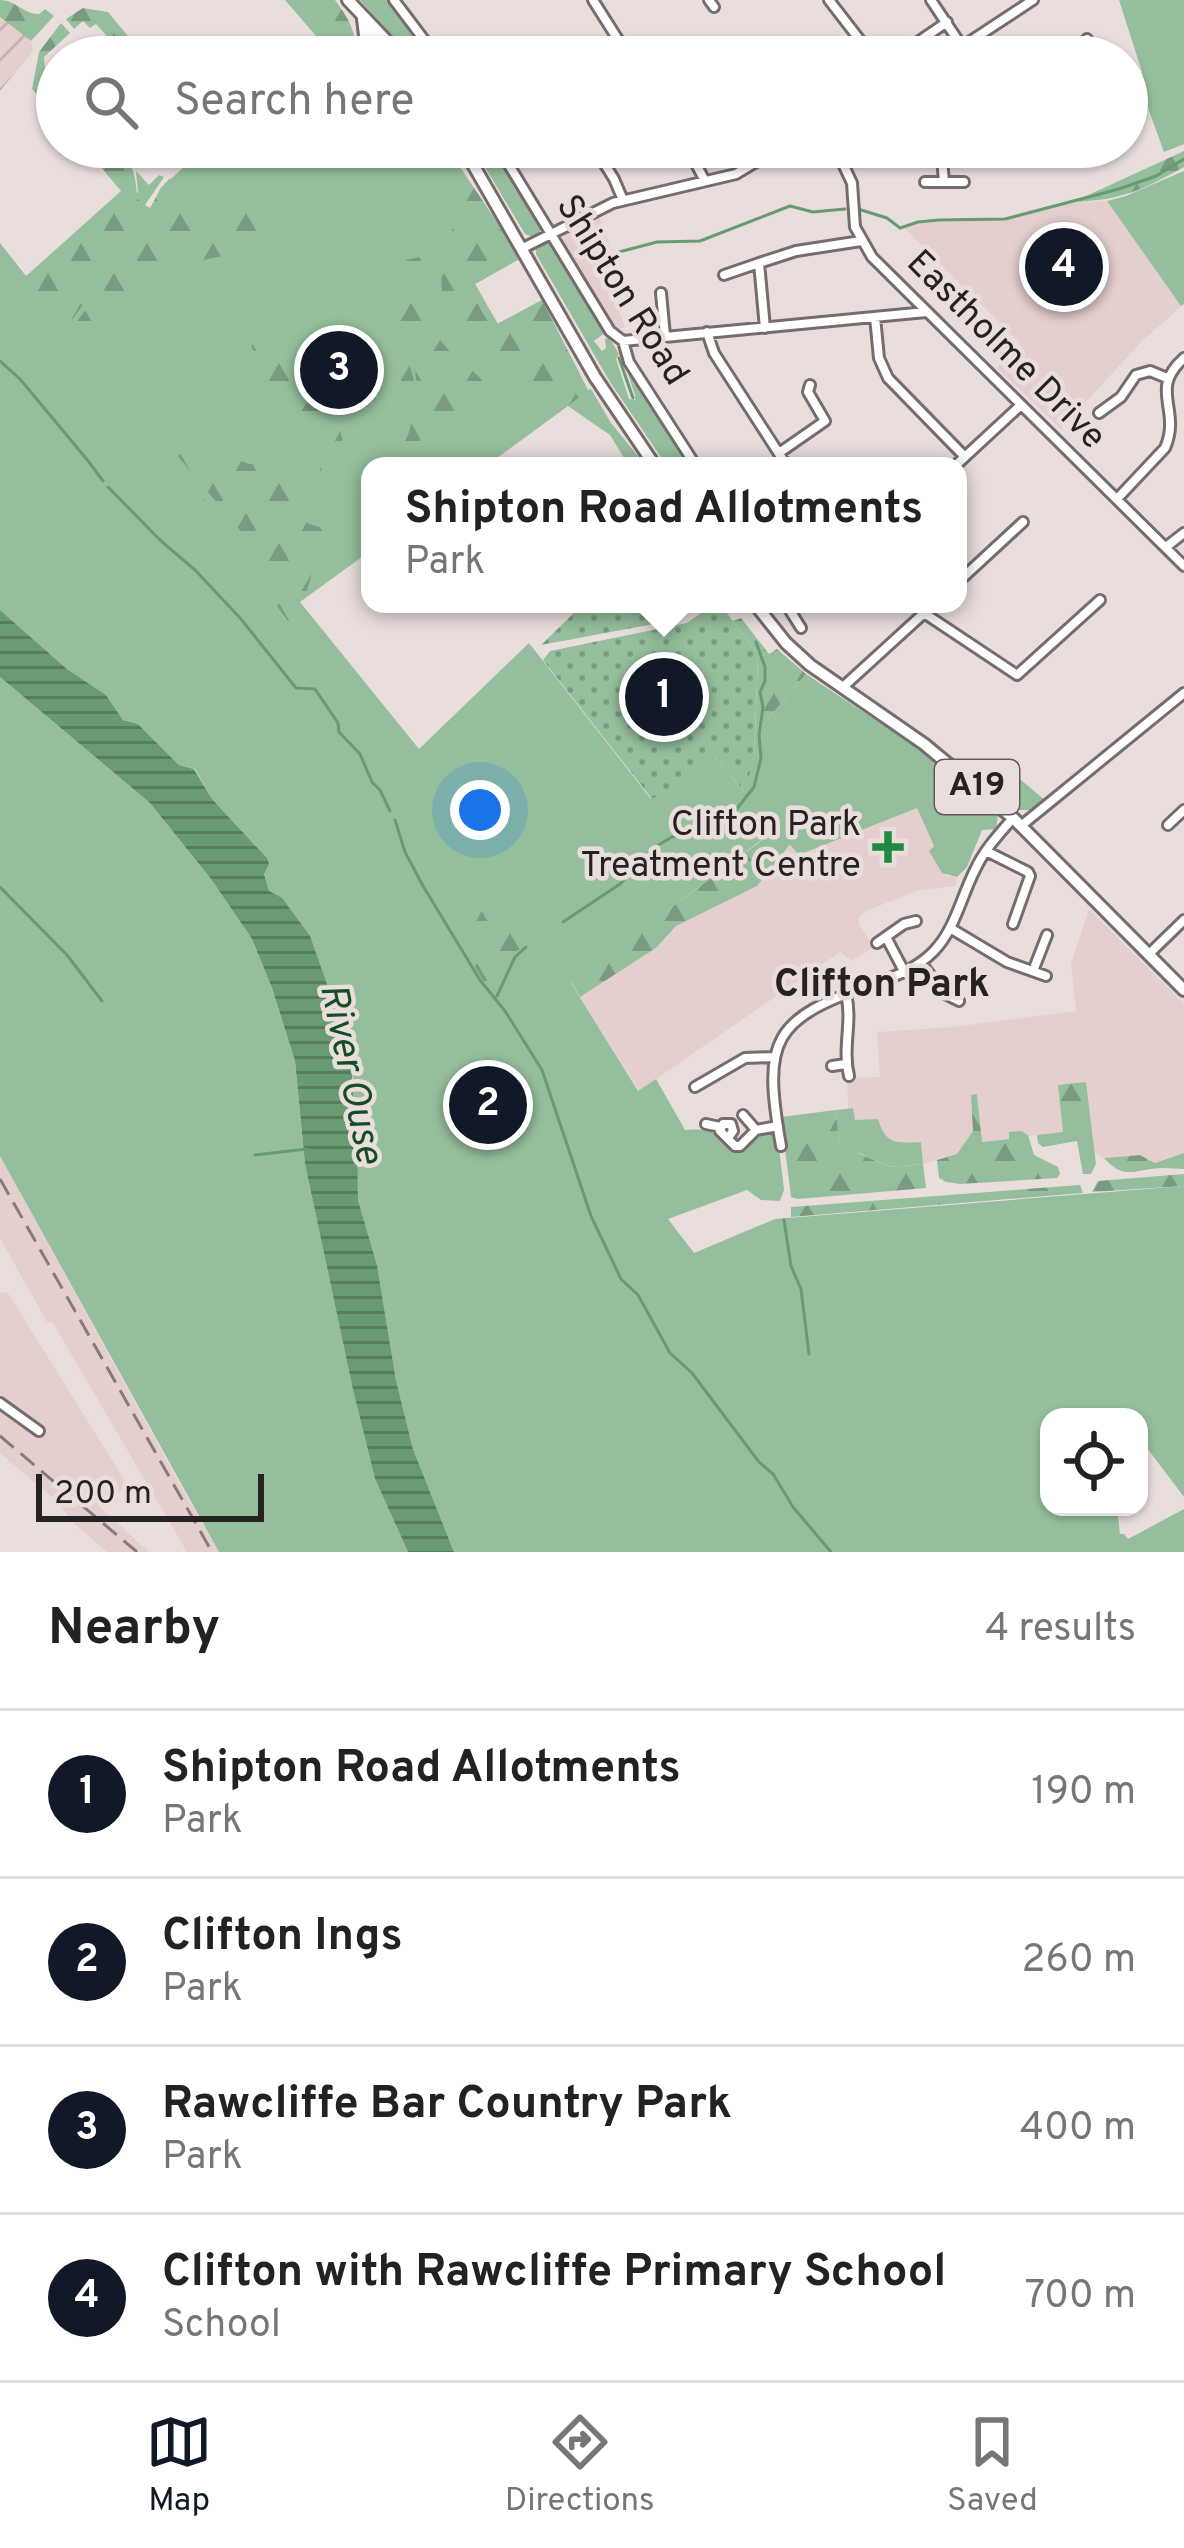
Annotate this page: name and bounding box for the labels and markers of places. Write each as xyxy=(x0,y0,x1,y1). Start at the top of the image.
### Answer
pin: 4 xyxy=(1025,222,1103,312)
pin: 3 xyxy=(300,325,378,415)
pin: 1 xyxy=(625,652,703,742)
place label: Clifton Park Treatment Centre xyxy=(580,803,861,890)
marker: Clifton Park Treatment Centre xyxy=(872,831,904,863)
pin: 2 xyxy=(449,1060,527,1150)

